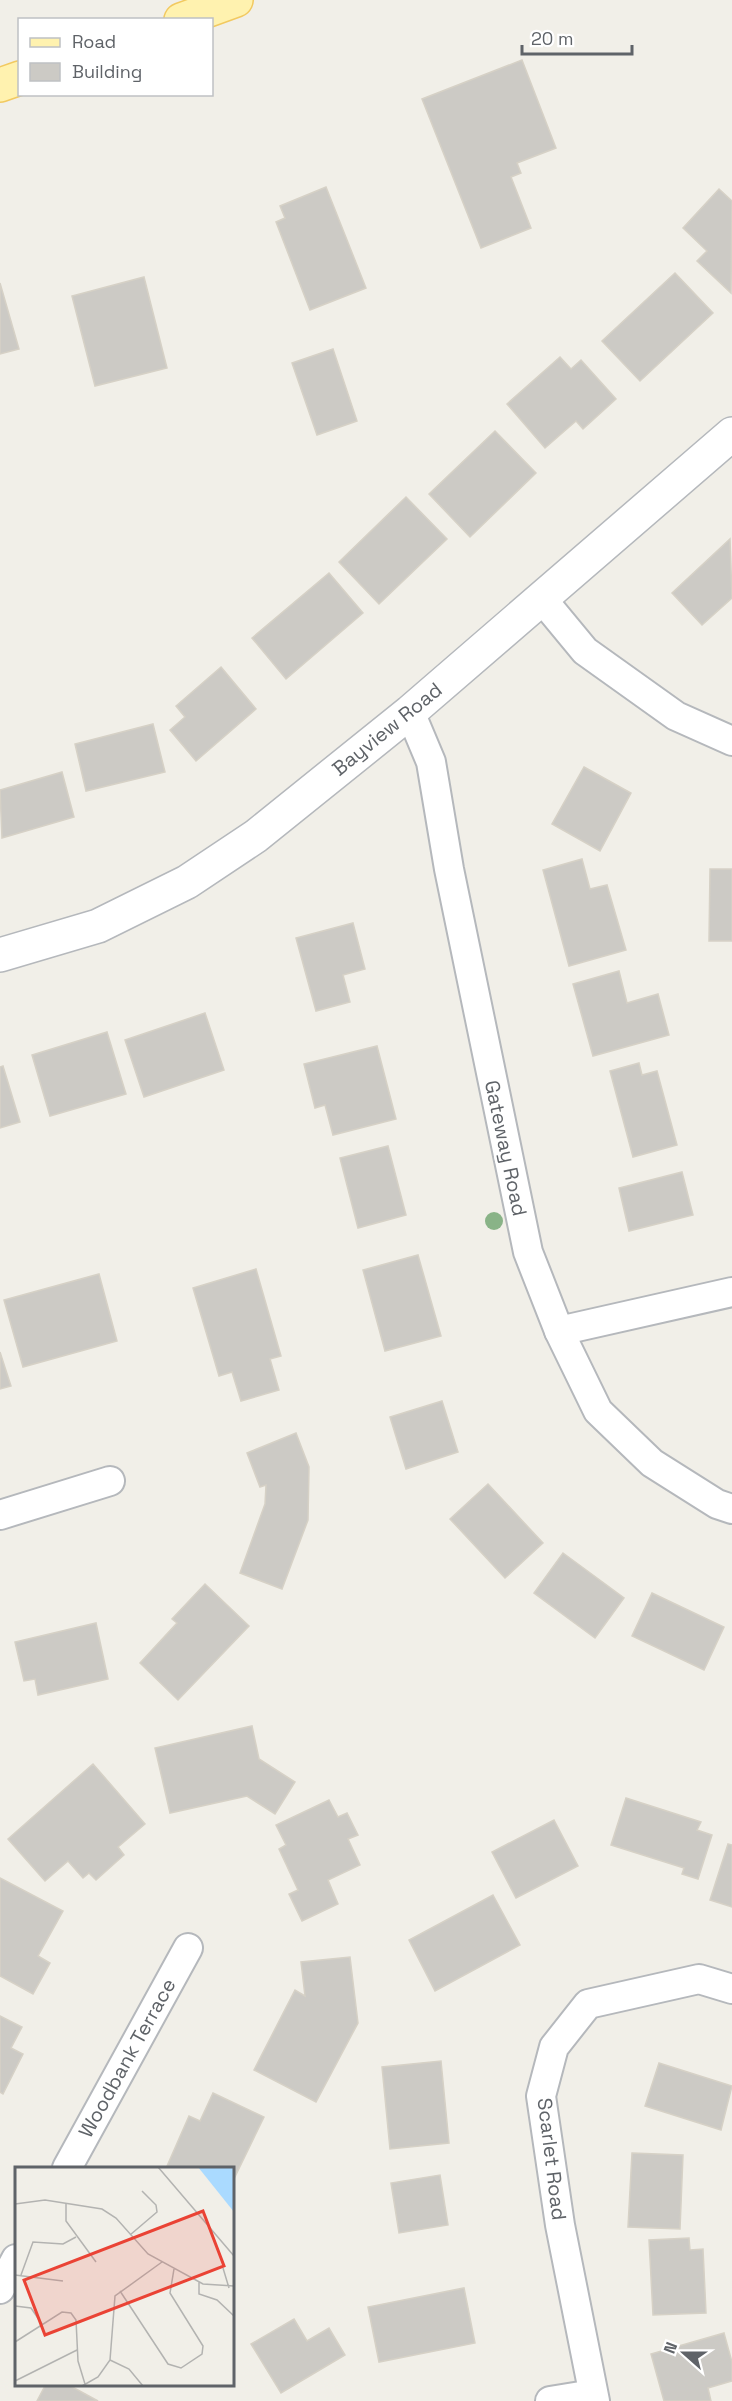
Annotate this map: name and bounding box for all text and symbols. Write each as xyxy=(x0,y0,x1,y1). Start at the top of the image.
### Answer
legend xyxy=(18,18,213,96)
scale bar xyxy=(522,18,632,56)
text: 20 m xyxy=(531,27,574,50)
text: Road xyxy=(72,30,116,53)
text: Building xyxy=(72,60,142,83)
street label: Bayview Road xyxy=(327,677,447,781)
street label: Gateway Road xyxy=(479,1078,533,1218)
street label: Woodbank Terrace xyxy=(72,1974,182,2142)
street label: Scarlet Road xyxy=(532,2096,572,2222)
inset map xyxy=(15,2167,234,2386)
north arrow xyxy=(654,2323,714,2383)
text: N xyxy=(659,2339,682,2357)

